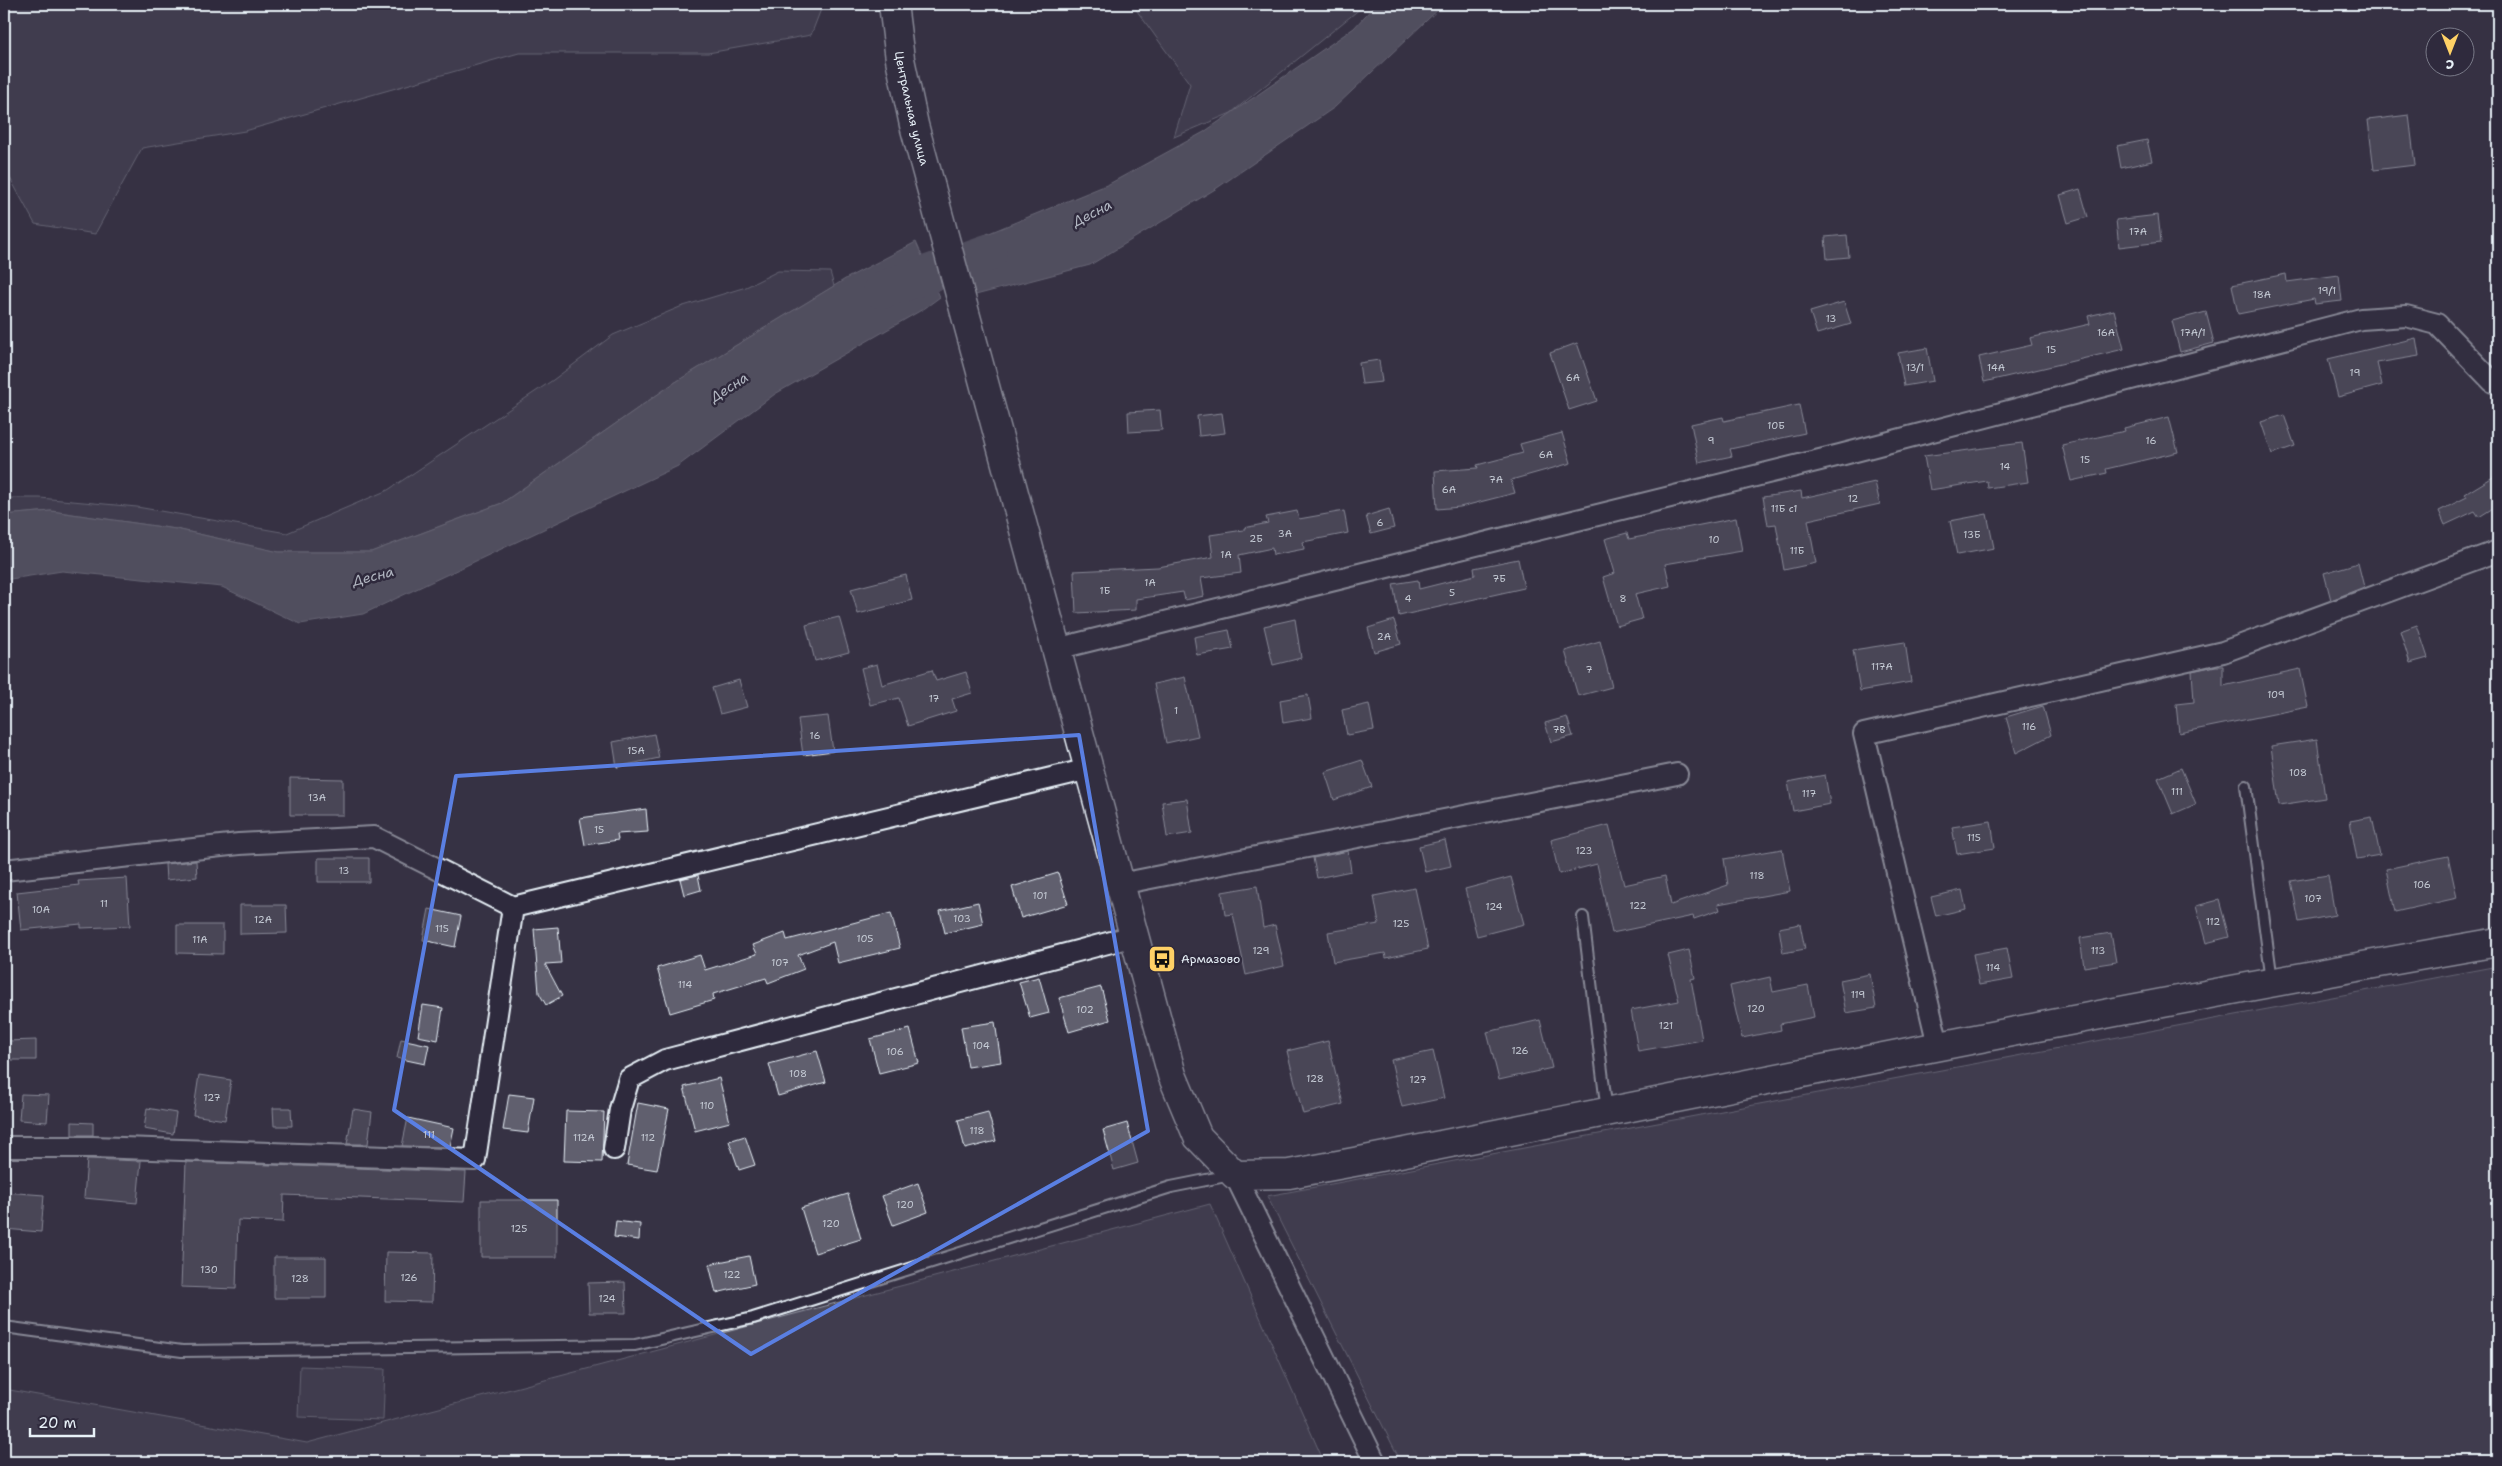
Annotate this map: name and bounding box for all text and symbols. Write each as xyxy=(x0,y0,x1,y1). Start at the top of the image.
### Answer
north arrow xyxy=(2424,28,2474,78)
street label: Центральная улица xyxy=(891,50,933,168)
text: С xyxy=(2446,56,2454,74)
water label: Десна xyxy=(1068,195,1115,231)
house number: 17А xyxy=(2129,225,2147,238)
house number: 19/1 xyxy=(2318,284,2336,297)
house number: 18А xyxy=(2253,288,2271,301)
house number: 13 xyxy=(1826,312,1836,325)
house number: 16А xyxy=(2097,326,2115,339)
house number: 17А/1 xyxy=(2180,326,2206,339)
house number: 15 xyxy=(2046,343,2056,356)
house number: 13/1 xyxy=(1906,361,1924,374)
house number: 14А xyxy=(1987,361,2005,374)
house number: 19 xyxy=(2350,366,2360,379)
water label: Десна xyxy=(706,368,752,407)
house number: 6А xyxy=(1566,371,1580,384)
house number: 10Б xyxy=(1767,419,1785,432)
house number: 9 xyxy=(1708,434,1715,447)
house number: 16 xyxy=(2146,434,2156,447)
house number: 6А xyxy=(1539,448,1553,461)
house number: 15 xyxy=(2080,453,2090,466)
house number: 14 xyxy=(2000,460,2010,473)
house number: 7А xyxy=(1489,473,1503,486)
house number: 6А xyxy=(1442,483,1456,496)
house number: 12 xyxy=(1848,492,1858,505)
house number: 11Б с1 xyxy=(1771,502,1797,515)
house number: 6 xyxy=(1377,516,1384,529)
house number: 3А xyxy=(1278,527,1292,540)
house number: 13Б xyxy=(1963,528,1981,541)
house number: 2Б xyxy=(1249,532,1263,545)
house number: 10 xyxy=(1709,533,1719,546)
house number: 11Б xyxy=(1790,544,1804,557)
house number: 1А xyxy=(1220,548,1232,561)
water label: Десна xyxy=(349,562,396,590)
house number: 7Б xyxy=(1492,572,1506,585)
house number: 1А xyxy=(1144,576,1156,589)
house number: 1Б xyxy=(1100,584,1110,597)
house number: 5 xyxy=(1449,586,1455,599)
house number: 4 xyxy=(1405,592,1412,605)
house number: 8 xyxy=(1620,592,1627,605)
house number: 2А xyxy=(1377,630,1391,643)
house number: 117А xyxy=(1871,660,1893,673)
house number: 7 xyxy=(1586,663,1593,676)
house number: 109 xyxy=(2267,688,2285,701)
house number: 17 xyxy=(929,692,939,705)
house number: 1 xyxy=(1174,704,1178,717)
house number: 116 xyxy=(2022,720,2036,733)
house number: 7В xyxy=(1553,723,1566,736)
house number: 16 xyxy=(810,729,820,742)
house number: 15А xyxy=(627,744,645,757)
house number: 108 xyxy=(2289,766,2307,779)
house number: 111 xyxy=(2171,785,2183,798)
house number: 117 xyxy=(1802,787,1816,800)
house number: 13А xyxy=(308,791,326,804)
house number: 15 xyxy=(594,823,604,836)
house number: 115 xyxy=(1967,831,1981,844)
house number: 123 xyxy=(1575,844,1593,857)
house number: 13 xyxy=(339,864,349,877)
house number: 118 xyxy=(1750,869,1764,882)
house number: 106 xyxy=(2413,878,2431,891)
house number: 101 xyxy=(1033,889,1047,902)
house number: 107 xyxy=(2304,892,2322,905)
house number: 11 xyxy=(100,897,108,910)
house number: 122 xyxy=(1629,899,1647,912)
house number: 124 xyxy=(1485,900,1503,913)
house number: 10А xyxy=(32,903,50,916)
house number: 103 xyxy=(953,912,971,925)
house number: 12А xyxy=(254,913,272,926)
house number: 112 xyxy=(2206,915,2220,928)
house number: 125 xyxy=(1393,917,1409,930)
house number: 115 xyxy=(435,922,449,935)
house number: 105 xyxy=(857,932,873,945)
house number: 11А xyxy=(192,933,208,946)
bus stop icon: Армазово xyxy=(1147,944,1177,974)
house number: 129 xyxy=(1252,944,1270,957)
house number: 113 xyxy=(2091,944,2105,957)
place label: Армазово xyxy=(1181,951,1240,967)
house number: 107 xyxy=(771,956,789,969)
house number: 114 xyxy=(1986,961,2000,974)
house number: 114 xyxy=(678,978,692,991)
house number: 119 xyxy=(1851,988,1865,1001)
house number: 120 xyxy=(1747,1002,1765,1015)
house number: 102 xyxy=(1076,1003,1094,1016)
house number: 121 xyxy=(1659,1019,1673,1032)
house number: 104 xyxy=(972,1039,990,1052)
house number: 126 xyxy=(1511,1044,1529,1057)
house number: 106 xyxy=(886,1045,904,1058)
house number: 108 xyxy=(789,1067,807,1080)
house number: 128 xyxy=(1306,1072,1324,1085)
house number: 127 xyxy=(1410,1073,1426,1086)
house number: 127 xyxy=(204,1091,220,1104)
house number: 110 xyxy=(700,1099,714,1112)
house number: 118 xyxy=(970,1124,984,1137)
house number: 111 xyxy=(423,1128,435,1141)
house number: 112А xyxy=(573,1131,595,1144)
house number: 112 xyxy=(641,1131,655,1144)
house number: 120 xyxy=(896,1198,914,1211)
house number: 120 xyxy=(822,1217,840,1230)
house number: 125 xyxy=(511,1222,527,1235)
house number: 130 xyxy=(200,1263,218,1276)
house number: 122 xyxy=(723,1268,741,1281)
house number: 126 xyxy=(400,1271,418,1284)
house number: 128 xyxy=(291,1272,309,1285)
house number: 124 xyxy=(598,1292,616,1305)
scale bar xyxy=(30,1406,94,1438)
text: 20 m xyxy=(38,1413,77,1433)

